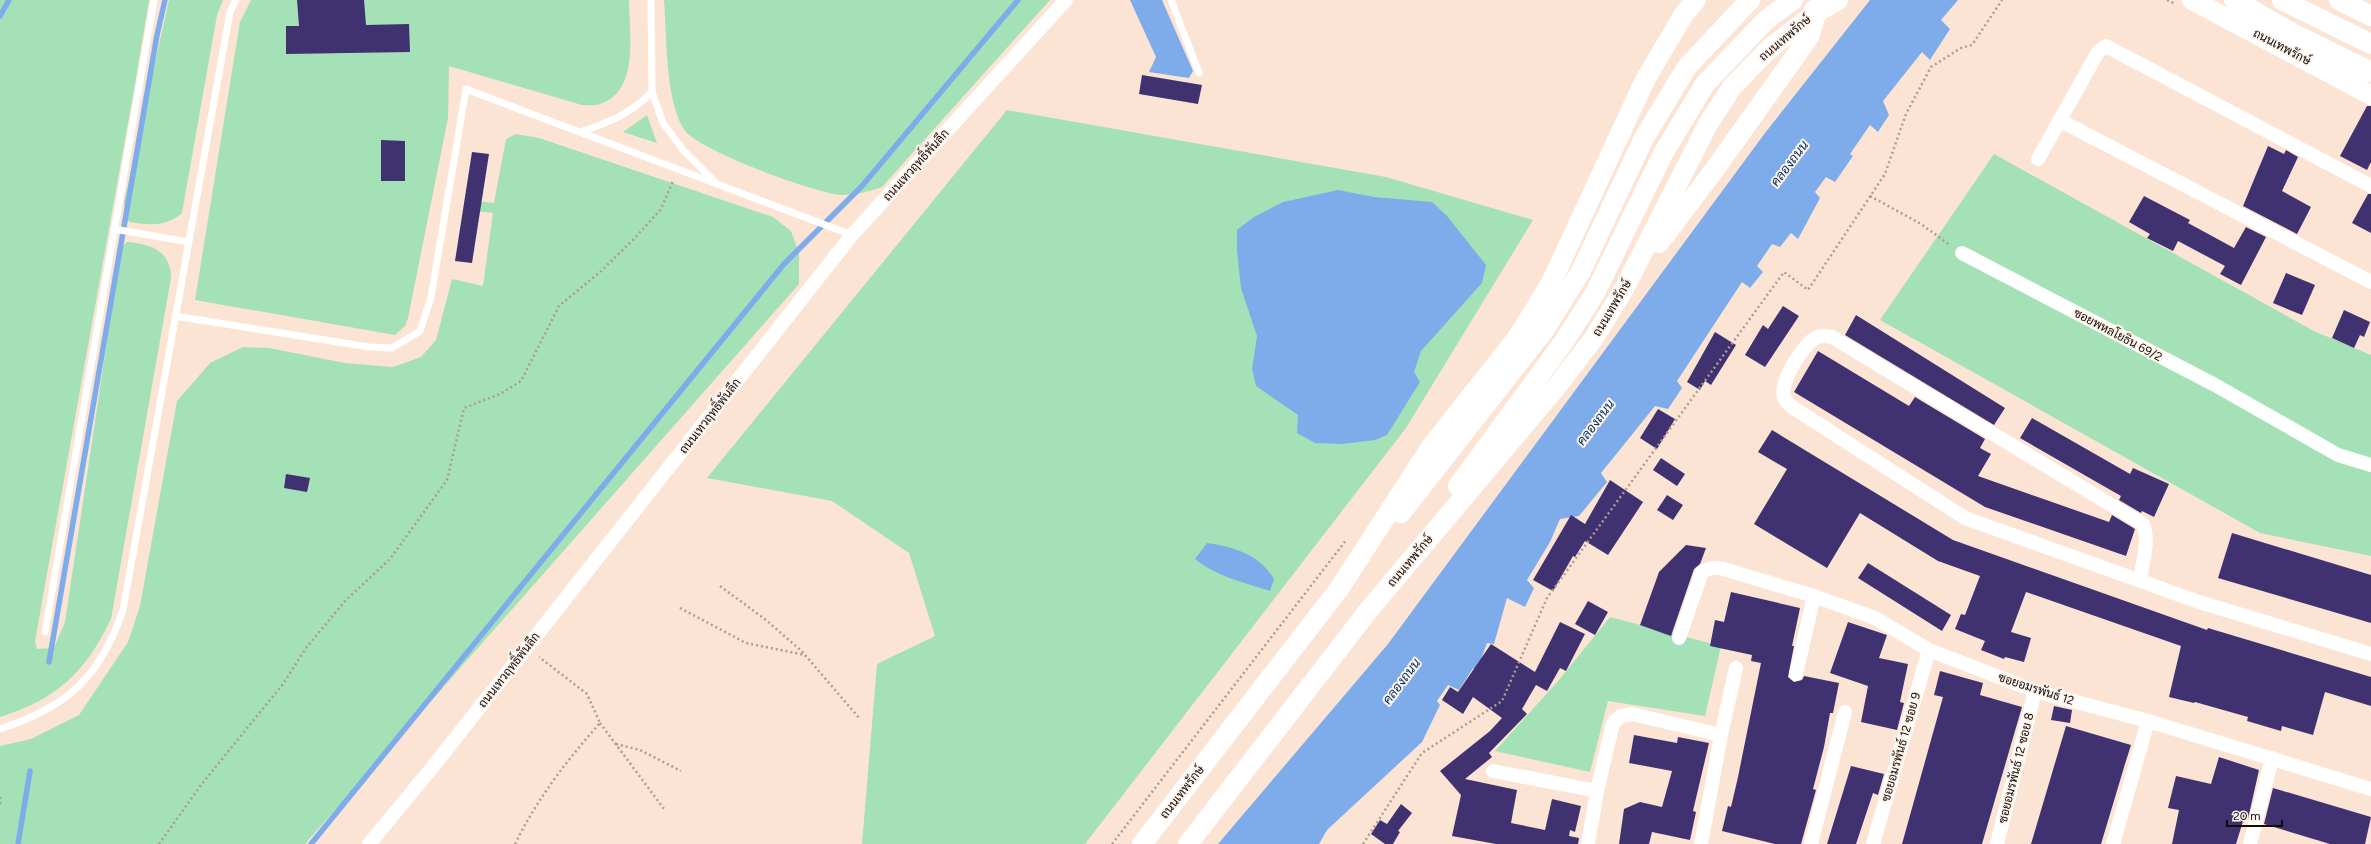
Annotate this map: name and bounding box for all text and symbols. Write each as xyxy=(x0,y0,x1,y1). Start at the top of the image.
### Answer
street label: ถนนเทพรักษ์ xyxy=(1756,11,1814,64)
street label: ถนนเทพรักษ์ xyxy=(2251,25,2314,68)
street label: ถนนเทวฤทธิ์พันลึก xyxy=(877,123,952,204)
water label: คลองถนน xyxy=(1767,137,1812,189)
street label: ถนนเทพรักษ์ xyxy=(1589,276,1635,339)
street label: ซอยพหลโยธิน 69/2 xyxy=(2071,305,2165,364)
street label: ถนนเทวฤทธิ์พันลึก xyxy=(673,373,744,456)
water label: คลองถนน xyxy=(1573,396,1618,448)
street label: ถนนเทพรักษ์ xyxy=(1384,531,1436,590)
street label: ถนนเทวฤทธิ์พันลึก xyxy=(472,627,543,710)
water label: คลองถนน xyxy=(1379,655,1424,707)
street label: ซอยอมรพันธ์ 12 xyxy=(1996,669,2076,708)
street label: ซอยอมรพันธ์ 12 ซอย 9 xyxy=(1878,690,1923,803)
street label: ซอยอมรพันธ์ 12 ซอย 8 xyxy=(1995,711,2037,825)
street label: ถนนเทพรักษ์ xyxy=(1156,761,1208,821)
scale bar xyxy=(2227,802,2282,828)
text: 20 m xyxy=(2233,809,2261,823)

